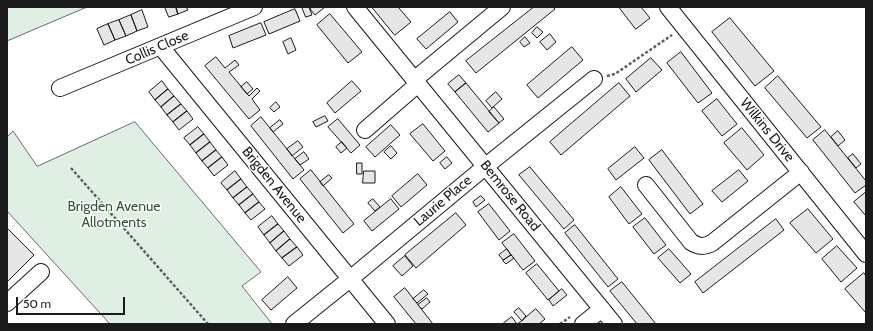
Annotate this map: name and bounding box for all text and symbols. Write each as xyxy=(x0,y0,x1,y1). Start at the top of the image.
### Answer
street label: Collis Close xyxy=(123,27,191,69)
street label: Wilkins Drive xyxy=(736,95,798,165)
street label: Brigden Avenue xyxy=(238,144,310,226)
street label: Bemrose Road xyxy=(476,157,544,235)
street label: Laurie Place xyxy=(411,172,475,230)
park label: Brigden Avenue Allotments xyxy=(68,199,160,232)
scale bar xyxy=(18,289,127,315)
text: 50 m xyxy=(23,296,51,311)

